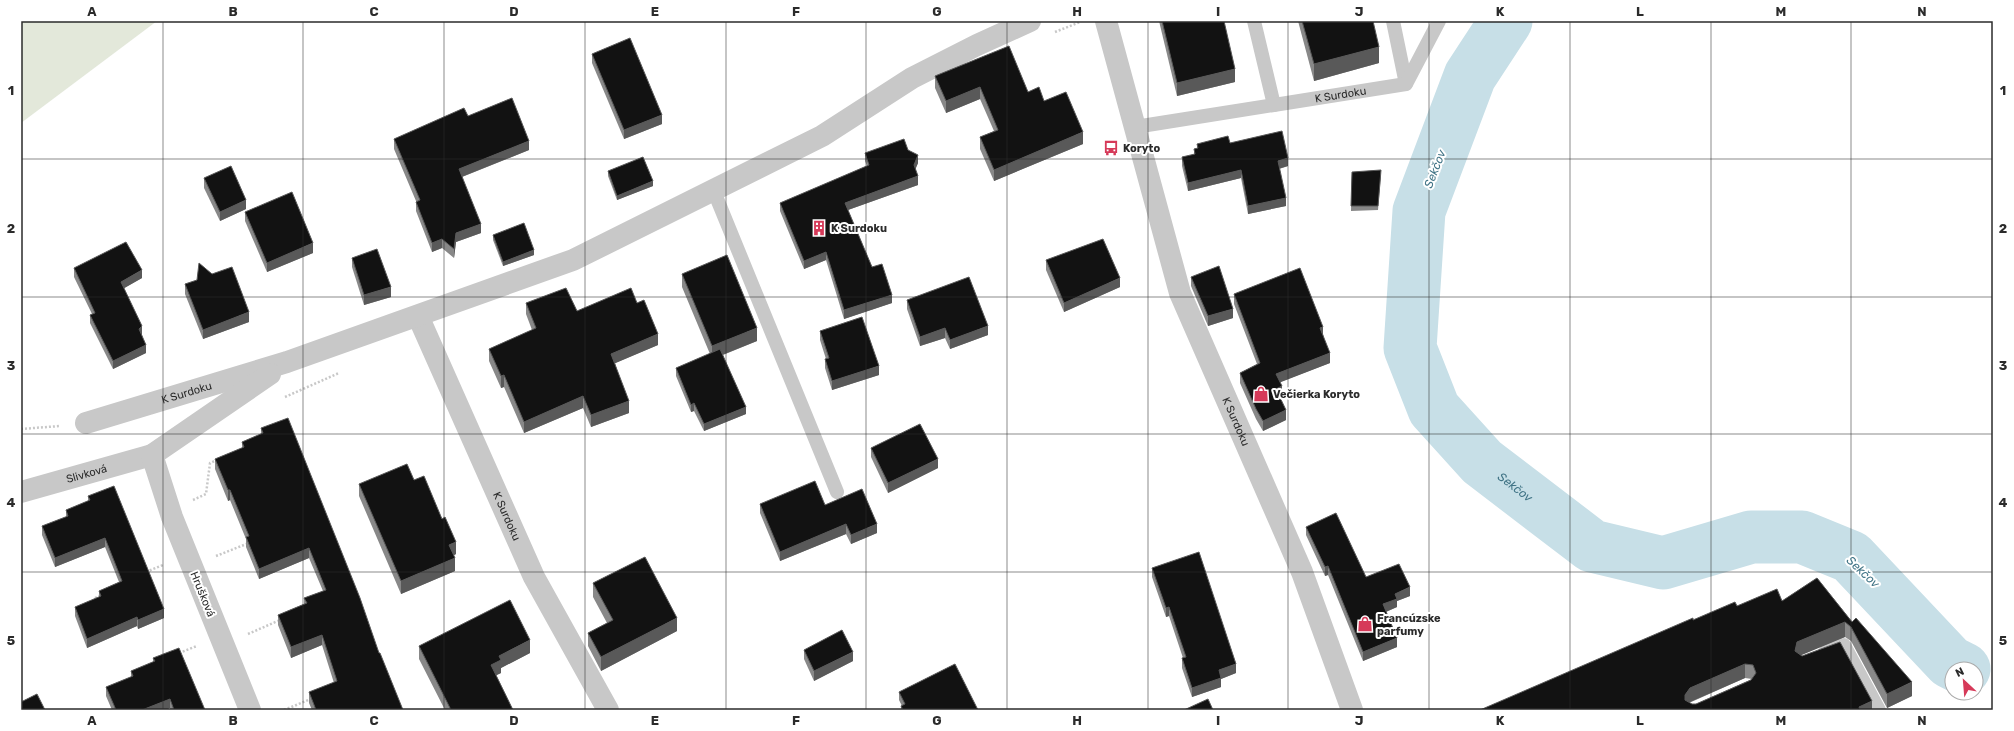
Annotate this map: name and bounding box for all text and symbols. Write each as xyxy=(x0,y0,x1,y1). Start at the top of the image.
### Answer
text: A xyxy=(87,4,97,19)
text: B xyxy=(228,4,238,19)
text: C xyxy=(369,4,379,19)
text: D xyxy=(509,4,519,19)
text: E xyxy=(651,4,659,19)
text: F xyxy=(792,4,800,19)
text: G xyxy=(932,4,942,19)
text: H xyxy=(1072,4,1082,19)
text: I xyxy=(1216,4,1220,19)
text: J xyxy=(1355,4,1363,19)
text: K xyxy=(1496,4,1505,19)
text: L xyxy=(1636,4,1644,19)
text: M xyxy=(1776,4,1786,19)
text: N xyxy=(1917,4,1927,19)
text: 1 xyxy=(8,83,14,98)
text: 1 xyxy=(2000,83,2006,98)
street label: K Surdoku xyxy=(1314,84,1367,105)
bus stop icon: Koryto xyxy=(1102,139,1120,157)
place label: Koryto xyxy=(1123,142,1160,155)
water label: Sekčov xyxy=(1421,148,1449,190)
building icon: K Surdoku xyxy=(810,219,828,237)
text: 2 xyxy=(7,221,15,236)
text: 2 xyxy=(1999,221,2007,236)
place label: K Surdoku xyxy=(831,222,887,235)
text: 3 xyxy=(7,358,16,373)
text: 3 xyxy=(1999,358,2008,373)
street label: K Surdoku xyxy=(160,379,213,407)
shop icon: Večierka Koryto xyxy=(1252,385,1270,403)
place label: Večierka Koryto xyxy=(1273,388,1360,401)
street label: K Surdoku xyxy=(1219,395,1252,448)
street label: Slivková xyxy=(65,462,108,486)
water label: Sekčov xyxy=(1495,470,1535,505)
street label: K Surdoku xyxy=(490,490,523,543)
text: 4 xyxy=(7,495,16,510)
text: 4 xyxy=(1999,495,2008,510)
water label: Sekčov xyxy=(1844,553,1883,591)
street label: Hrušková xyxy=(188,570,218,619)
place label: Francúzske parfumy xyxy=(1377,612,1441,638)
shop icon: Francúzske parfumy xyxy=(1356,615,1374,633)
text: 5 xyxy=(7,633,15,648)
text: 5 xyxy=(1999,633,2007,648)
north arrow xyxy=(1944,661,1984,701)
text: N xyxy=(1953,665,1966,680)
text: A xyxy=(87,713,97,728)
text: B xyxy=(228,713,238,728)
text: C xyxy=(369,713,379,728)
text: D xyxy=(509,713,519,728)
text: E xyxy=(651,713,659,728)
text: F xyxy=(792,713,800,728)
text: G xyxy=(932,713,942,728)
text: H xyxy=(1072,713,1082,728)
text: I xyxy=(1216,713,1220,728)
text: J xyxy=(1355,713,1363,728)
text: K xyxy=(1496,713,1505,728)
text: L xyxy=(1636,713,1644,728)
text: M xyxy=(1776,713,1786,728)
text: N xyxy=(1917,713,1927,728)

